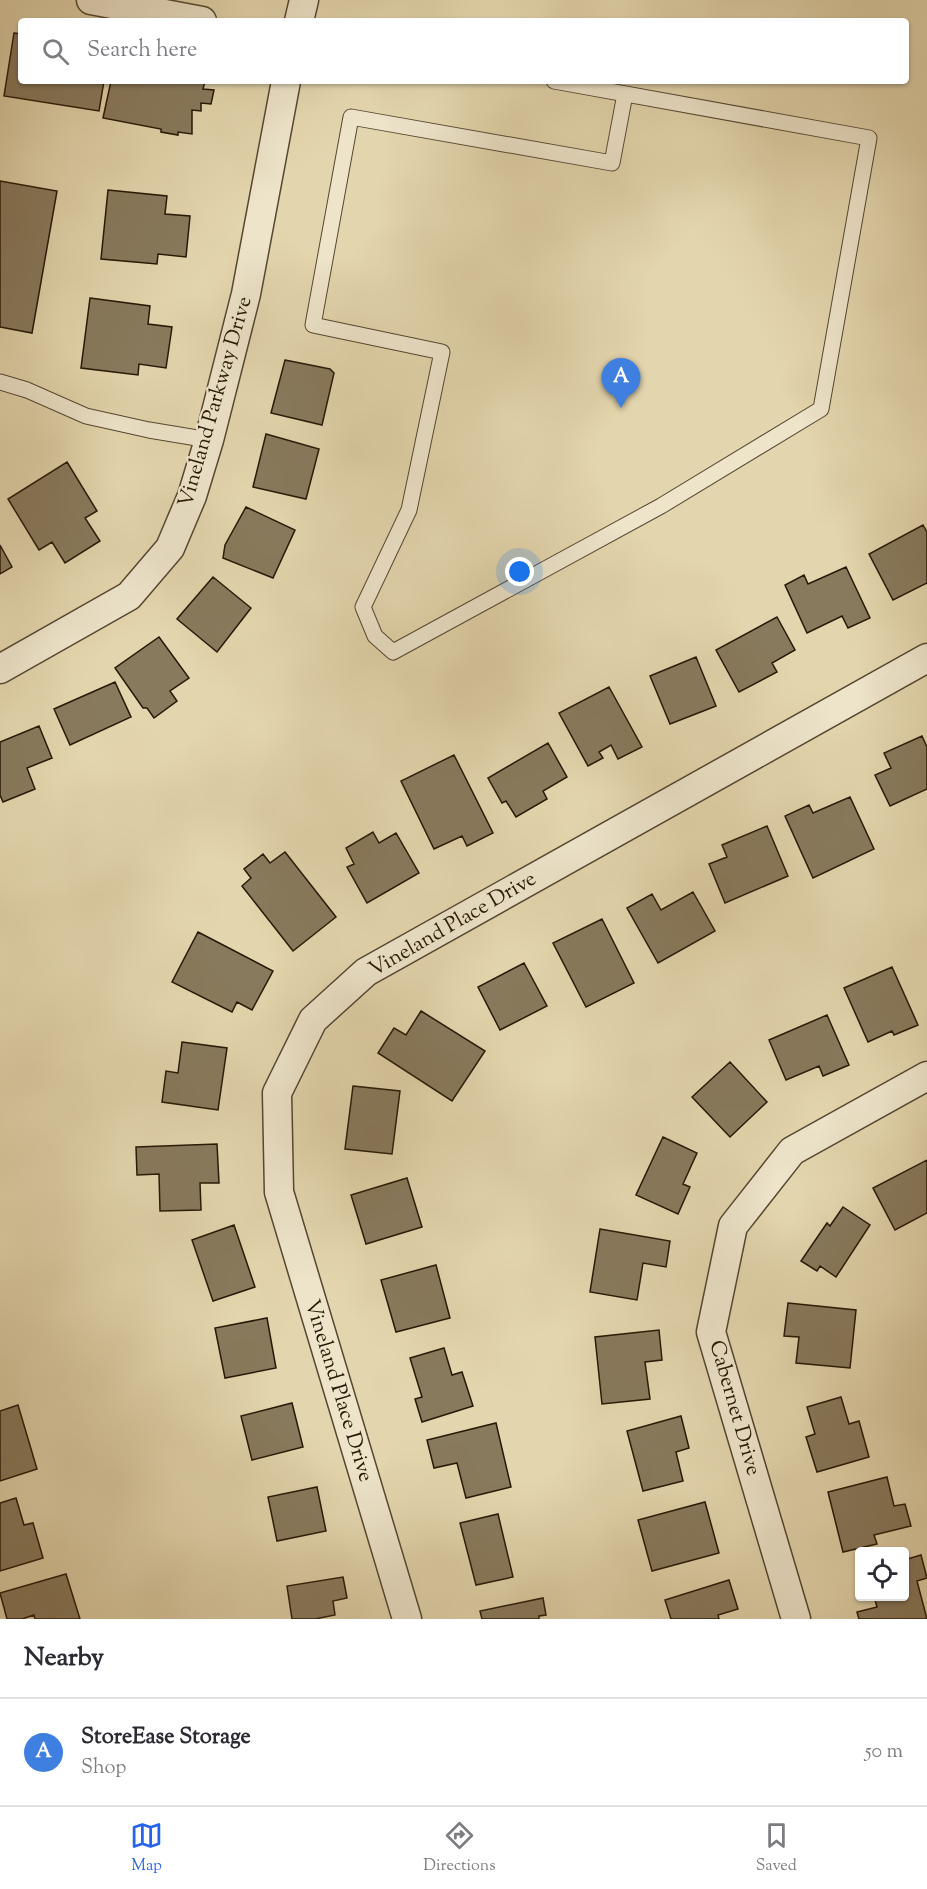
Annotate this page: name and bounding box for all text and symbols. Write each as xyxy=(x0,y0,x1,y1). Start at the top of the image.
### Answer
search box xyxy=(18,18,909,84)
icon: search xyxy=(39,35,72,68)
text: Search here xyxy=(87,35,197,67)
street label: Vineland Parkway Drive xyxy=(172,293,260,511)
pin: A xyxy=(602,358,640,408)
your location xyxy=(505,557,534,586)
street label: Vineland Place Drive xyxy=(364,865,542,985)
street label: Vineland Place Drive xyxy=(296,1296,380,1486)
street label: Cabernet Drive xyxy=(700,1337,768,1479)
map controls xyxy=(855,1547,909,1601)
button: locate xyxy=(855,1547,909,1601)
text: Nearby xyxy=(24,1640,104,1677)
text: StoreEase Storage xyxy=(81,1722,251,1754)
text: A xyxy=(35,1738,52,1767)
text: 50 m xyxy=(865,1738,903,1767)
text: Shop xyxy=(81,1754,126,1783)
tab: Map xyxy=(130,1819,163,1878)
tab: Directions xyxy=(423,1819,496,1878)
tab: Saved xyxy=(756,1819,797,1878)

